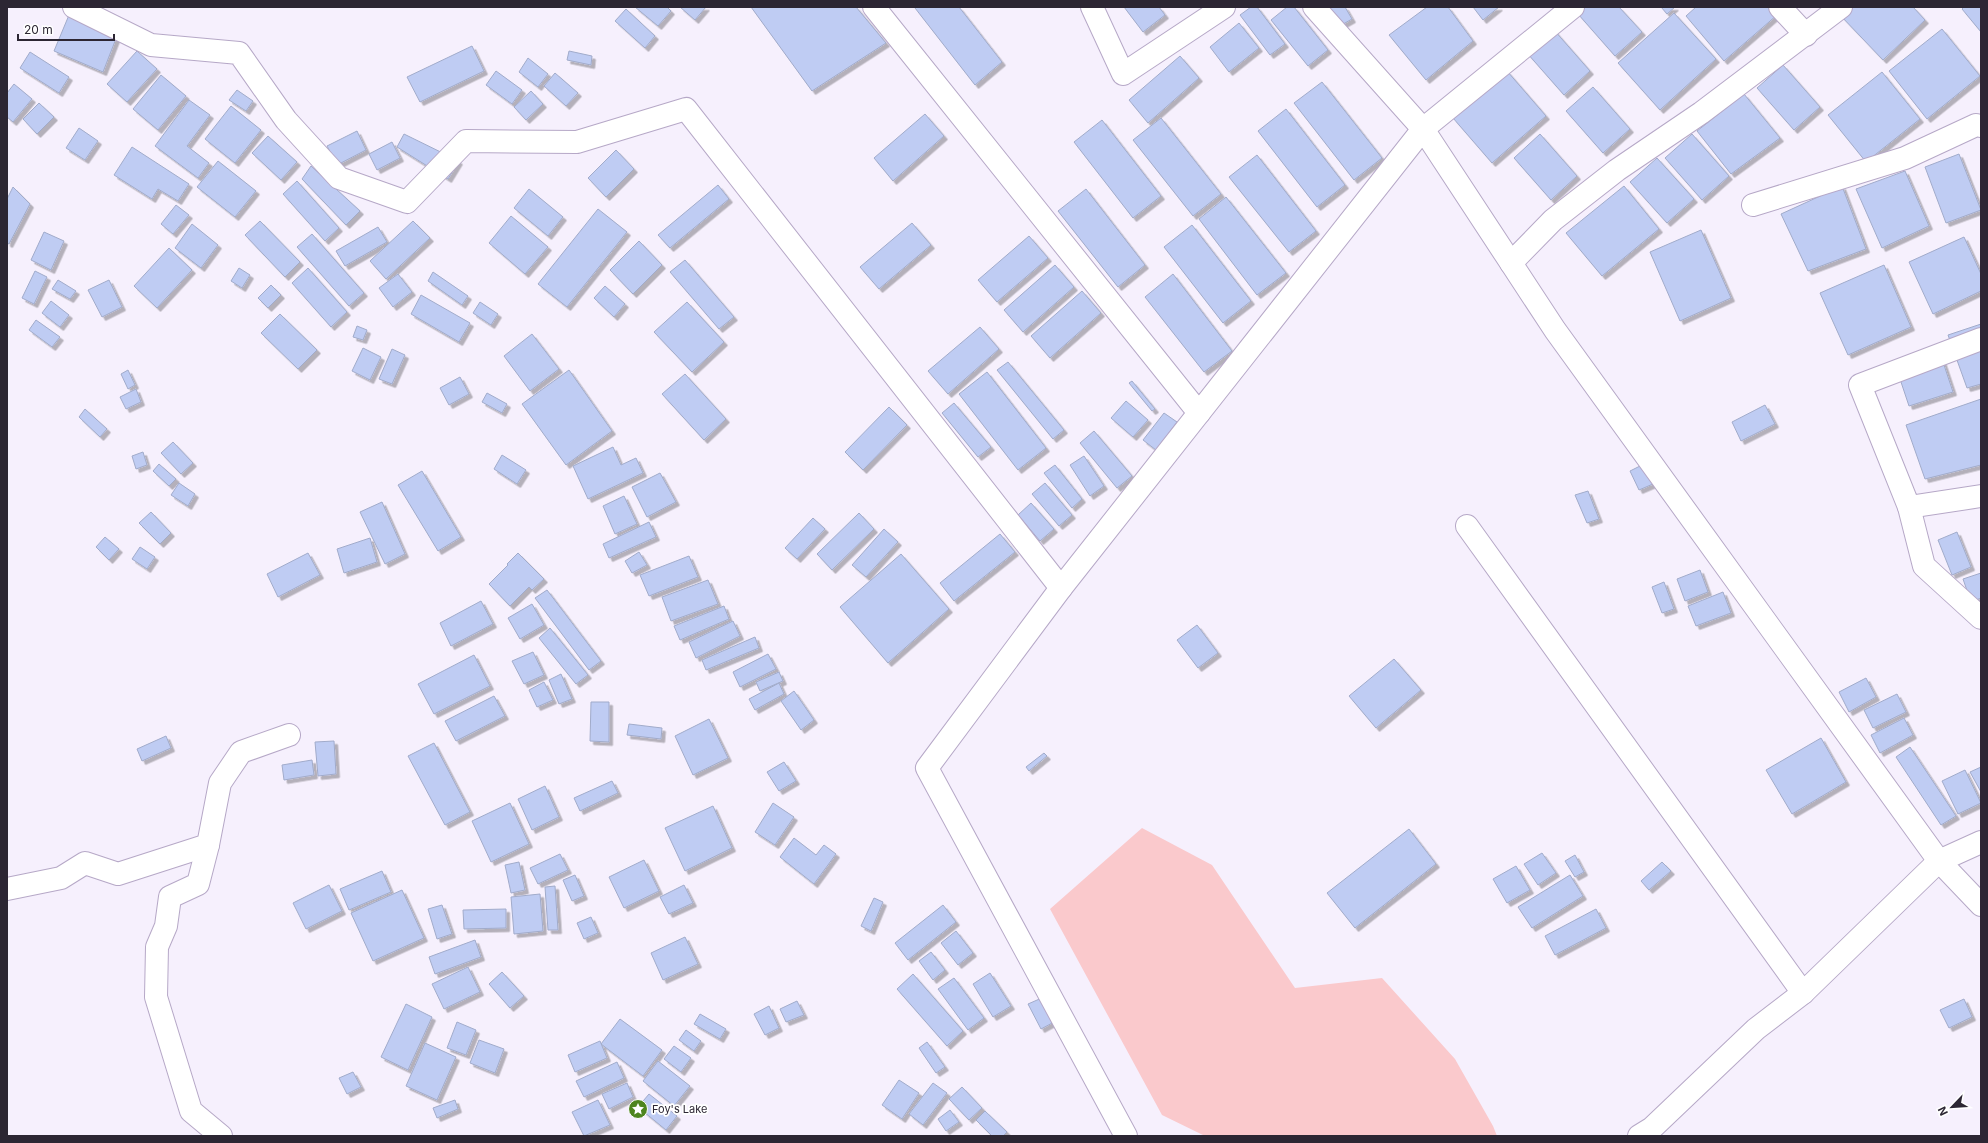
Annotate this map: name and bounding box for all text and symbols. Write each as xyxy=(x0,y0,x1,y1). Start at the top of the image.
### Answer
scale bar xyxy=(18,16,114,42)
text: 20 m xyxy=(24,22,53,37)
north arrow xyxy=(1932,1087,1972,1127)
place icon: Foy's Lake xyxy=(627,1098,649,1120)
place label: Foy's Lake xyxy=(652,1102,707,1116)
text: N xyxy=(1935,1104,1951,1118)

